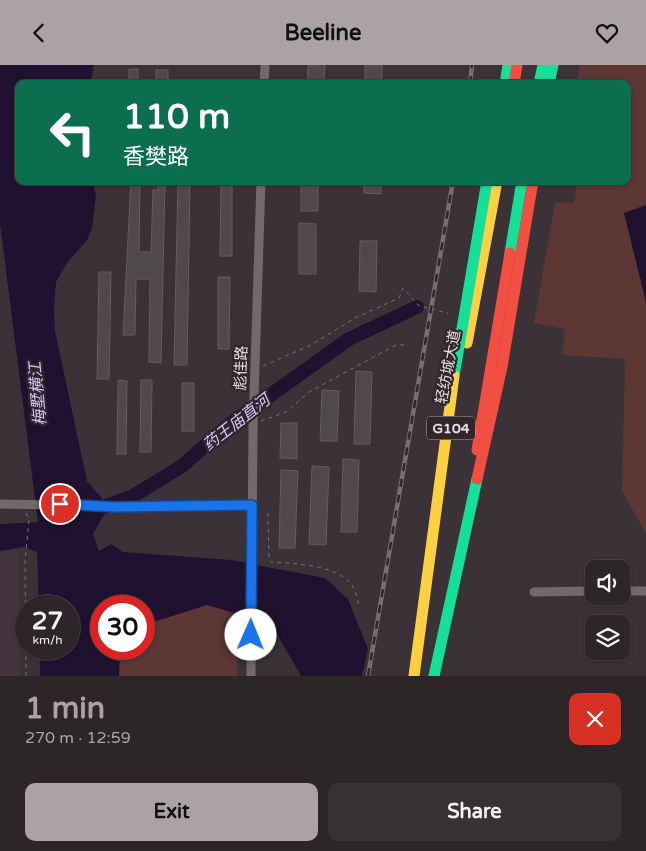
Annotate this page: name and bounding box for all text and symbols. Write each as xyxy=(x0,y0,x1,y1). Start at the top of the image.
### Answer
icon: back xyxy=(25,19,53,47)
icon: heart xyxy=(593,19,621,47)
text: Beeline xyxy=(285,20,361,46)
text: 110 m xyxy=(123,96,230,138)
icon: left xyxy=(40,100,105,165)
text: 香樊路 xyxy=(123,144,189,170)
street label: 轻纺城大道 xyxy=(432,328,464,406)
street label: 彪佳路 xyxy=(231,345,251,391)
water label: 梅墅横江 xyxy=(25,359,51,427)
water label: 药王庙直河 xyxy=(199,388,277,455)
road number: G104 xyxy=(427,417,475,439)
pin xyxy=(39,483,81,525)
icon: arrive xyxy=(46,490,74,518)
map controls xyxy=(585,560,630,660)
button: sound xyxy=(585,560,630,605)
speed limit sign: 30 xyxy=(90,595,155,660)
text: 27 xyxy=(32,606,63,636)
position arrow xyxy=(224,608,276,660)
button: layers xyxy=(585,615,630,660)
text: km/h xyxy=(32,633,63,647)
text: 1 min xyxy=(25,690,105,727)
button: close xyxy=(569,693,621,745)
text: 270 m · 12:59 xyxy=(25,728,131,748)
button: Exit xyxy=(25,783,318,841)
button: Share xyxy=(328,783,621,841)

